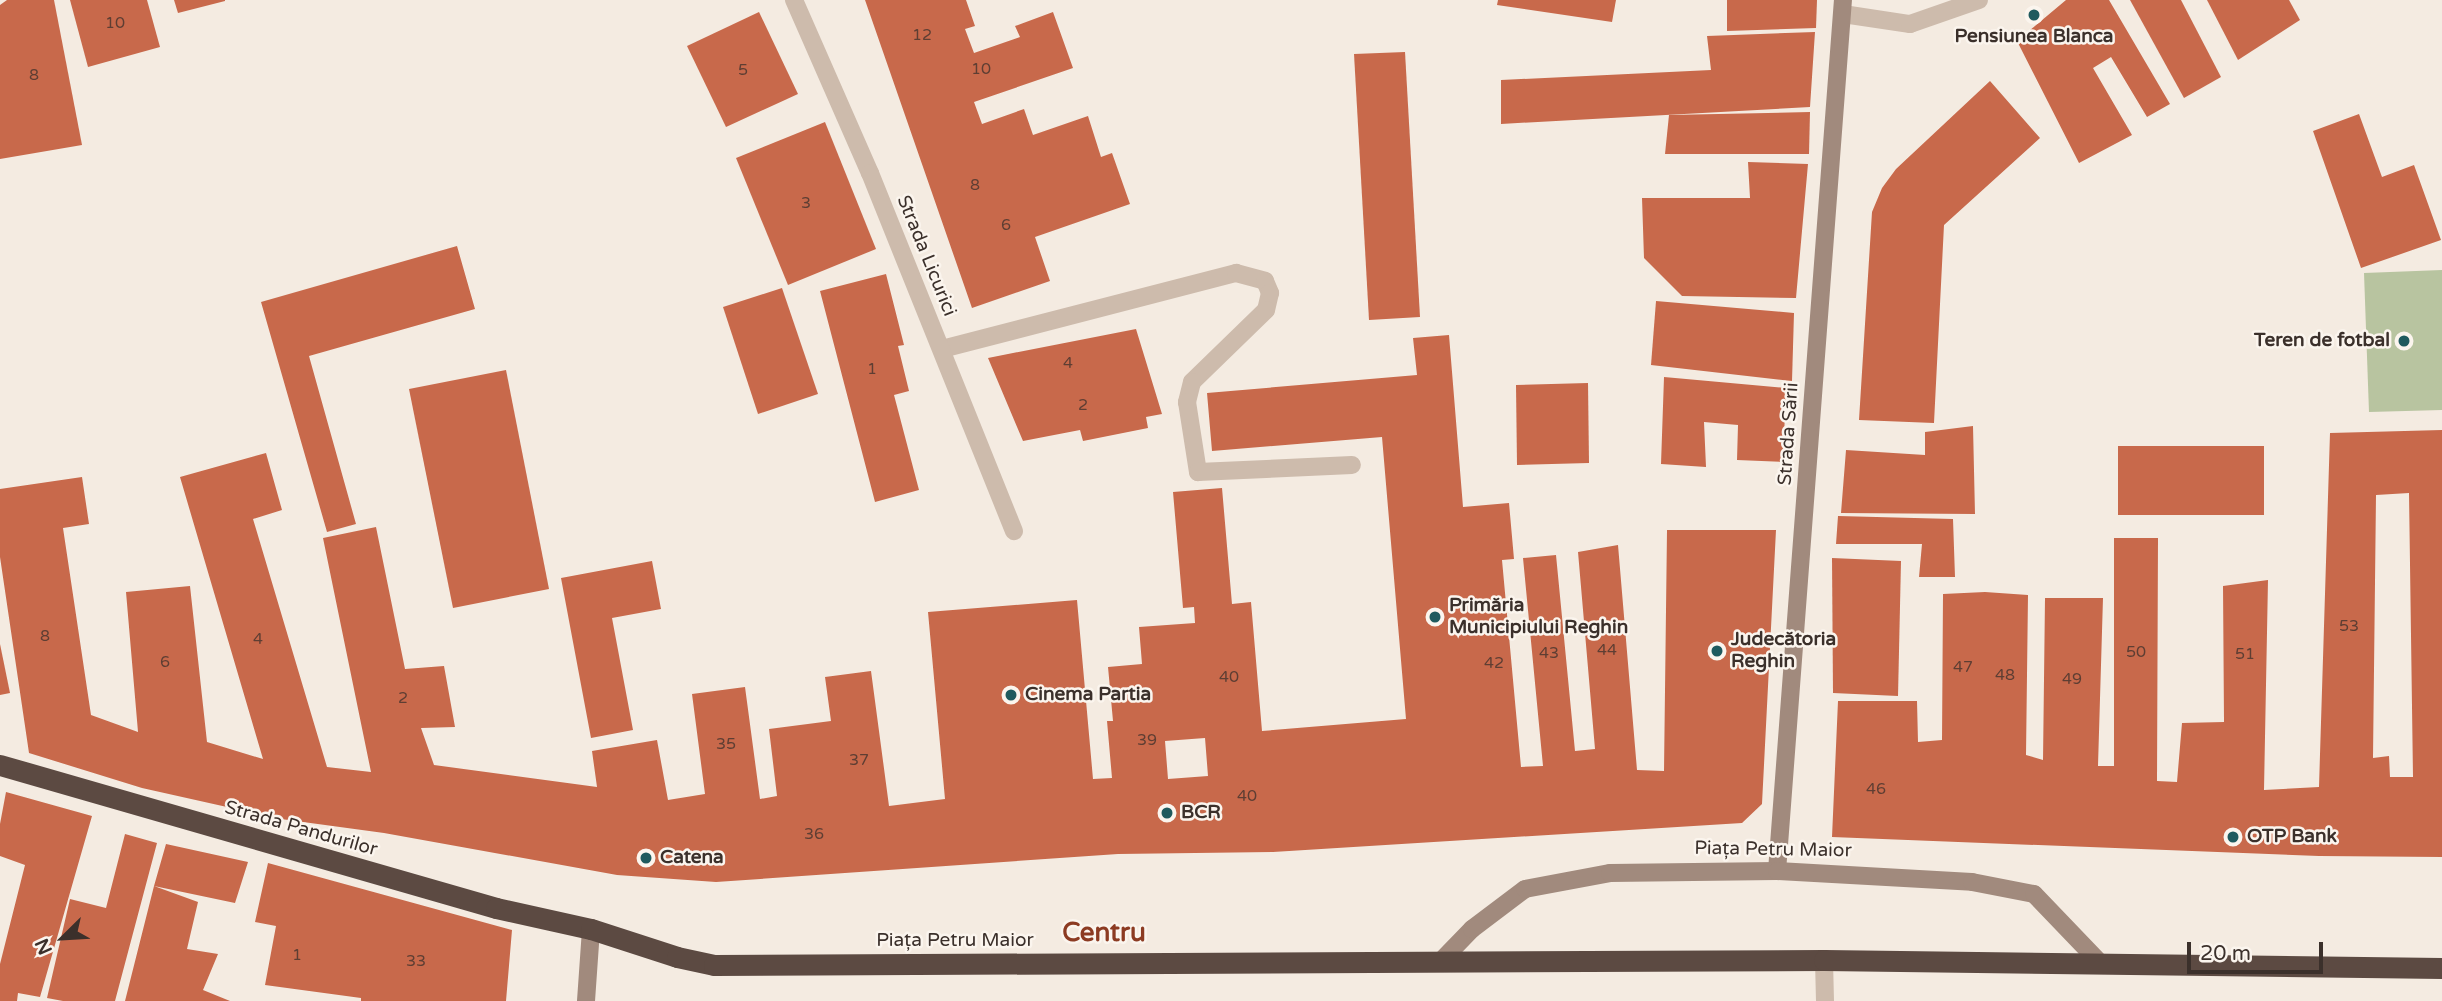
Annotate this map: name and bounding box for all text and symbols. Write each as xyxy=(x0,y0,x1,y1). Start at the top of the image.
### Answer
marker: Pensiunea Blanca xyxy=(2026,7,2042,23)
house number: 10 xyxy=(105,13,125,33)
house number: 12 xyxy=(912,25,932,45)
place label: Pensiunea Blanca xyxy=(1954,26,2114,48)
house number: 10 xyxy=(971,59,991,79)
house number: 5 xyxy=(738,60,748,80)
house number: 8 xyxy=(29,65,39,85)
house number: 8 xyxy=(970,175,980,195)
street label: Strada Licurici xyxy=(891,192,961,320)
house number: 3 xyxy=(801,193,811,213)
house number: 6 xyxy=(1001,215,1011,235)
place label: Teren de fotbal xyxy=(2254,330,2390,352)
marker: Teren de fotbal xyxy=(2396,333,2412,349)
house number: 4 xyxy=(1063,353,1073,373)
house number: 1 xyxy=(867,359,877,379)
street label: Strada Sării xyxy=(1774,382,1804,486)
house number: 2 xyxy=(1078,395,1088,415)
place label: Primăria Municipiului Reghin xyxy=(1449,595,1628,639)
marker: Primăria Municipiului Reghin xyxy=(1427,609,1443,625)
house number: 53 xyxy=(2339,616,2359,636)
house number: 8 xyxy=(40,626,50,646)
house number: 4 xyxy=(253,629,263,649)
place label: Judecătoria Reghin xyxy=(1731,629,1836,673)
house number: 44 xyxy=(1597,640,1617,660)
house number: 50 xyxy=(2126,642,2146,662)
house number: 43 xyxy=(1539,643,1559,663)
marker: Judecătoria Reghin xyxy=(1709,643,1725,659)
house number: 51 xyxy=(2235,644,2255,664)
house number: 6 xyxy=(160,652,170,672)
house number: 42 xyxy=(1484,653,1504,673)
house number: 47 xyxy=(1953,657,1973,677)
house number: 48 xyxy=(1995,665,2015,685)
house number: 40 xyxy=(1219,667,1239,687)
house number: 49 xyxy=(2062,669,2082,689)
place label: Cinema Partia xyxy=(1025,684,1151,706)
marker: Cinema Partia xyxy=(1003,687,1019,703)
house number: 2 xyxy=(398,688,408,708)
house number: 39 xyxy=(1137,730,1157,750)
house number: 35 xyxy=(716,734,736,754)
house number: 37 xyxy=(849,750,869,770)
house number: 46 xyxy=(1866,779,1886,799)
house number: 40 xyxy=(1237,786,1257,806)
street label: Strada Pandurilor xyxy=(222,796,380,862)
place label: BCR xyxy=(1181,802,1221,824)
marker: BCR xyxy=(1159,805,1175,821)
house number: 36 xyxy=(804,824,824,844)
place label: OTP Bank xyxy=(2247,826,2337,848)
marker: OTP Bank xyxy=(2225,829,2241,845)
street label: Piața Petru Maior xyxy=(1694,837,1852,863)
place label: Catena xyxy=(660,847,724,869)
marker: Catena xyxy=(638,850,654,866)
north arrow xyxy=(28,903,98,973)
district label: Centru xyxy=(1062,917,1146,949)
scale bar xyxy=(2190,928,2326,972)
street label: Piața Petru Maior xyxy=(876,930,1034,952)
text: N xyxy=(31,935,57,958)
text: 20 m xyxy=(2200,941,2251,966)
house number: 1 xyxy=(292,945,302,965)
house number: 33 xyxy=(406,951,426,971)

